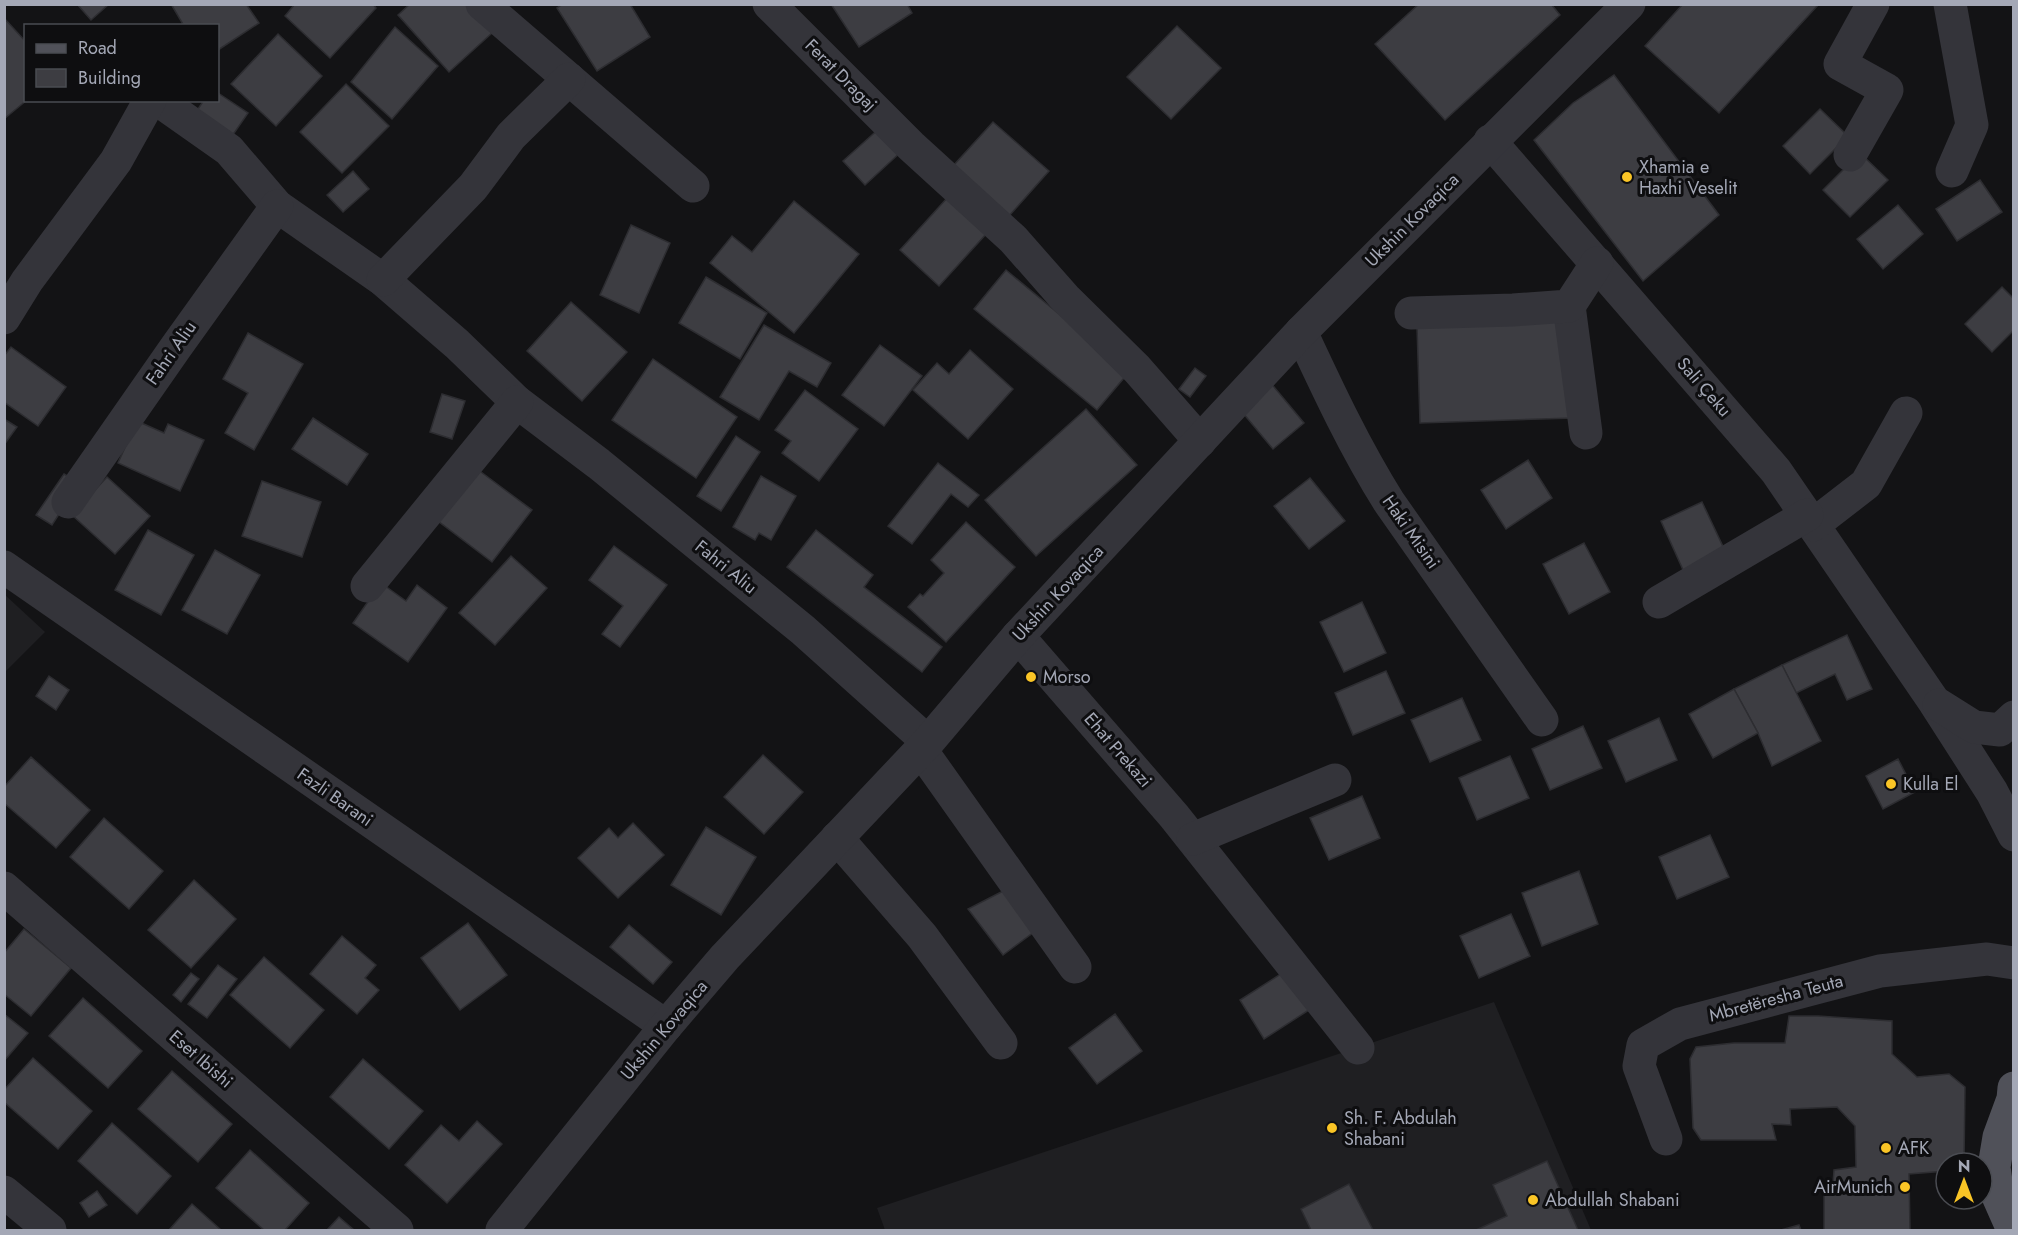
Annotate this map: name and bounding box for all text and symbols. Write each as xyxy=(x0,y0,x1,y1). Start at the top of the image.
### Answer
legend xyxy=(24,24,219,102)
street label: Ferat Dragaj xyxy=(799,33,883,117)
text: Road xyxy=(78,35,117,61)
text: Building xyxy=(78,65,141,91)
place label: Xhamia e Haxhi Veselit xyxy=(1639,154,1738,201)
street label: Ukshin Kovaqica xyxy=(1359,167,1465,273)
marker: Xhamia e Haxhi Veselit xyxy=(1620,170,1634,184)
street label: Fahri Aliu xyxy=(139,316,203,390)
street label: Sali Çeku xyxy=(1671,351,1737,423)
street label: Haki Misini xyxy=(1376,490,1446,574)
street label: Fahri Aliu xyxy=(689,534,763,600)
street label: Ukshin Kovaqica xyxy=(1006,539,1110,647)
place label: Morso xyxy=(1043,664,1091,690)
marker: Morso xyxy=(1024,670,1038,684)
street label: Ehat Prekazi xyxy=(1078,707,1158,793)
street label: Fazli Barani xyxy=(292,761,378,833)
place label: Kulla El xyxy=(1903,771,1958,797)
marker: Kulla El xyxy=(1884,777,1898,791)
street label: Mbretëresha Teuta xyxy=(1706,968,1846,1028)
street label: Ukshin Kovaqica xyxy=(614,974,714,1086)
street label: Eset Ibishi xyxy=(163,1024,239,1094)
place label: Sh. F. Abdulah Shabani xyxy=(1344,1105,1457,1152)
marker: Sh. F. Abdulah Shabani xyxy=(1325,1121,1339,1135)
place label: AFK xyxy=(1898,1135,1930,1161)
marker: AFK xyxy=(1879,1141,1893,1155)
north arrow xyxy=(1934,1151,1994,1211)
text: N xyxy=(1958,1155,1970,1178)
place label: AirMunich xyxy=(1814,1174,1893,1200)
marker: AirMunich xyxy=(1898,1180,1912,1194)
place label: Abdullah Shabani xyxy=(1545,1187,1680,1213)
marker: Abdullah Shabani xyxy=(1526,1193,1540,1207)

